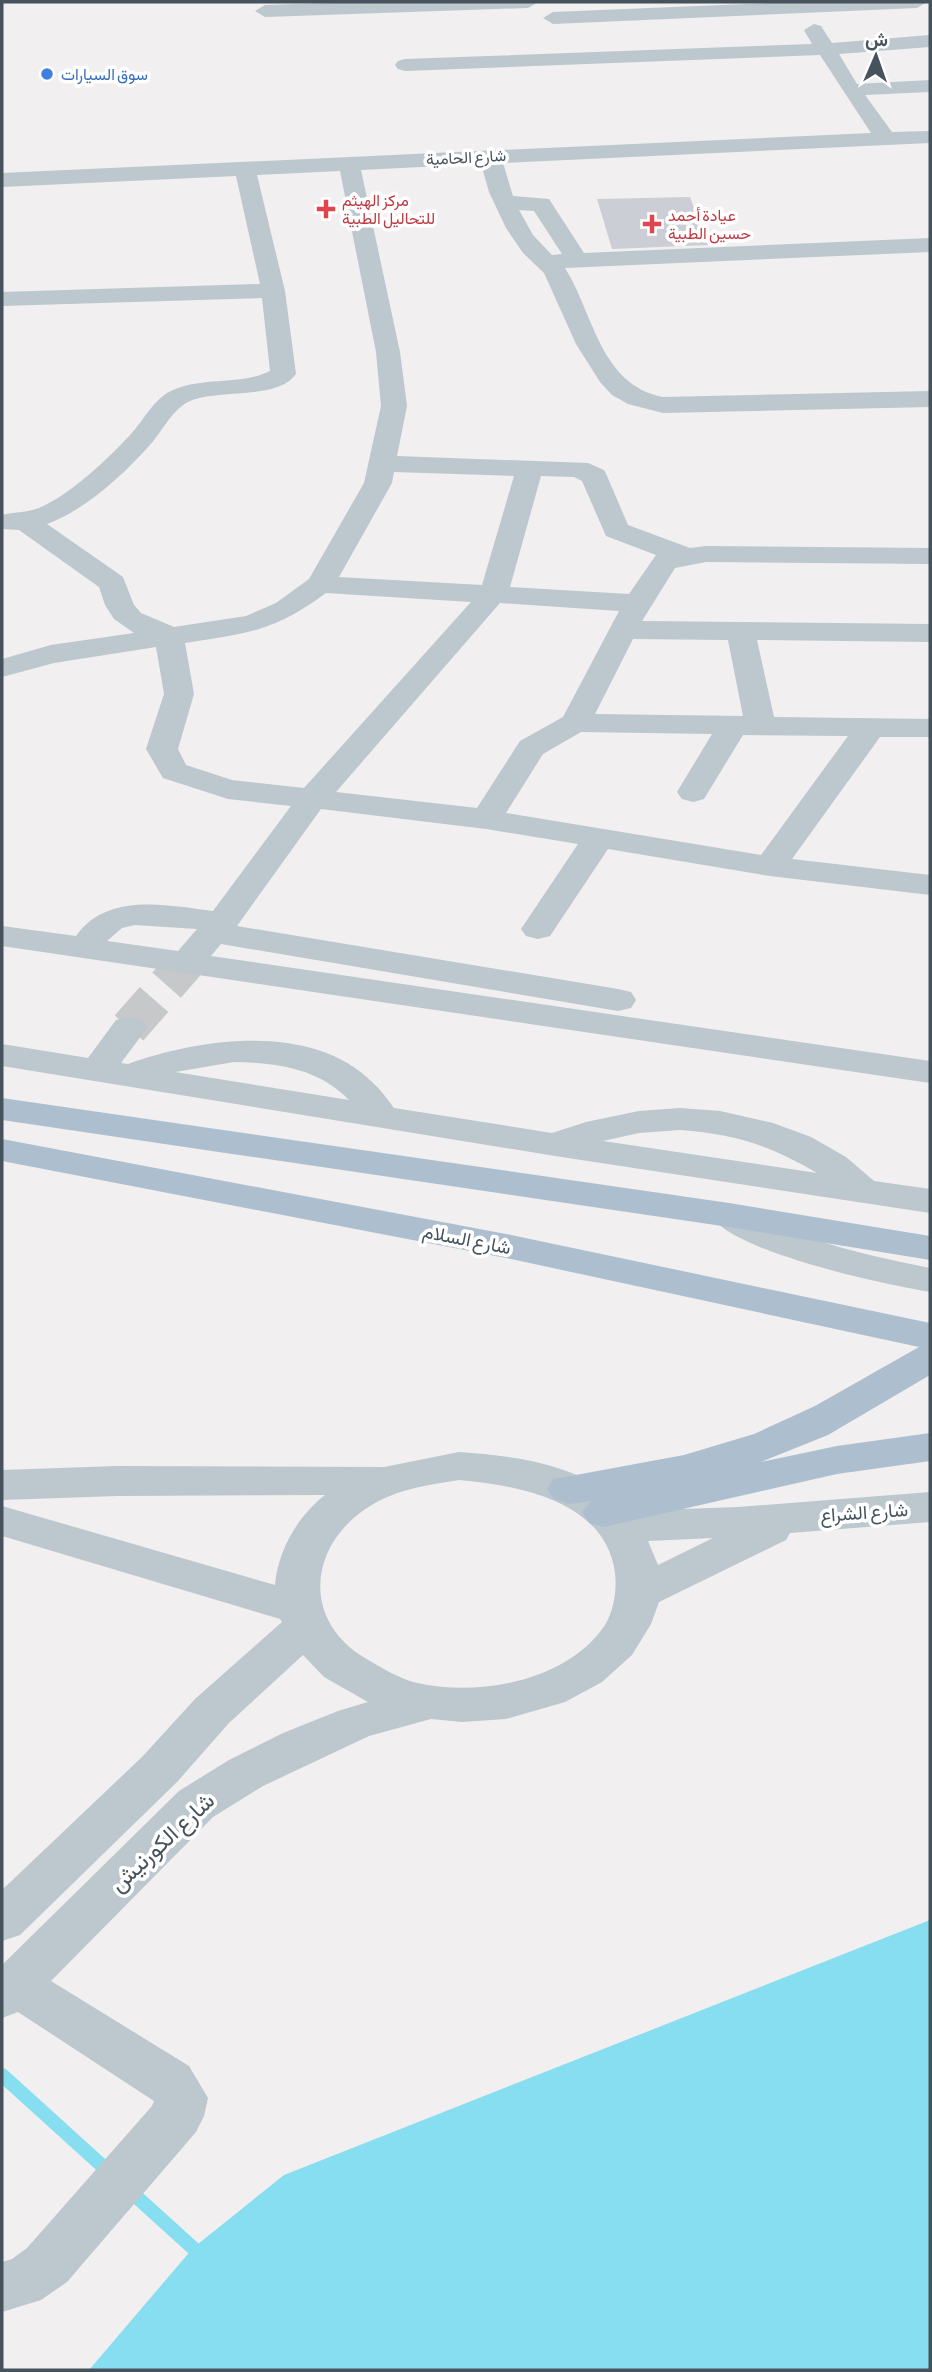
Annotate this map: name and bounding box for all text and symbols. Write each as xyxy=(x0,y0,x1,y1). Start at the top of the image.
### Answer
north arrow xyxy=(841,21,911,91)
text: ش xyxy=(865,28,889,51)
place label: سوق السيارات xyxy=(61,65,148,85)
marker: سوق السيارات xyxy=(39,66,55,82)
street label: شارع الحامية xyxy=(425,146,507,171)
place label: مركز الهيثم للتحاليل الطبية xyxy=(342,191,435,229)
marker: مركز الهيثم للتحاليل الطبية xyxy=(316,199,336,219)
place label: عيادة أحمد حسين الطبية xyxy=(668,206,751,244)
marker: عيادة أحمد حسين الطبية xyxy=(642,214,662,234)
street label: شارع السلام xyxy=(421,1220,513,1260)
street label: شارع الشراع xyxy=(819,1498,909,1528)
street label: شارع الكورنيش xyxy=(104,1787,222,1899)

